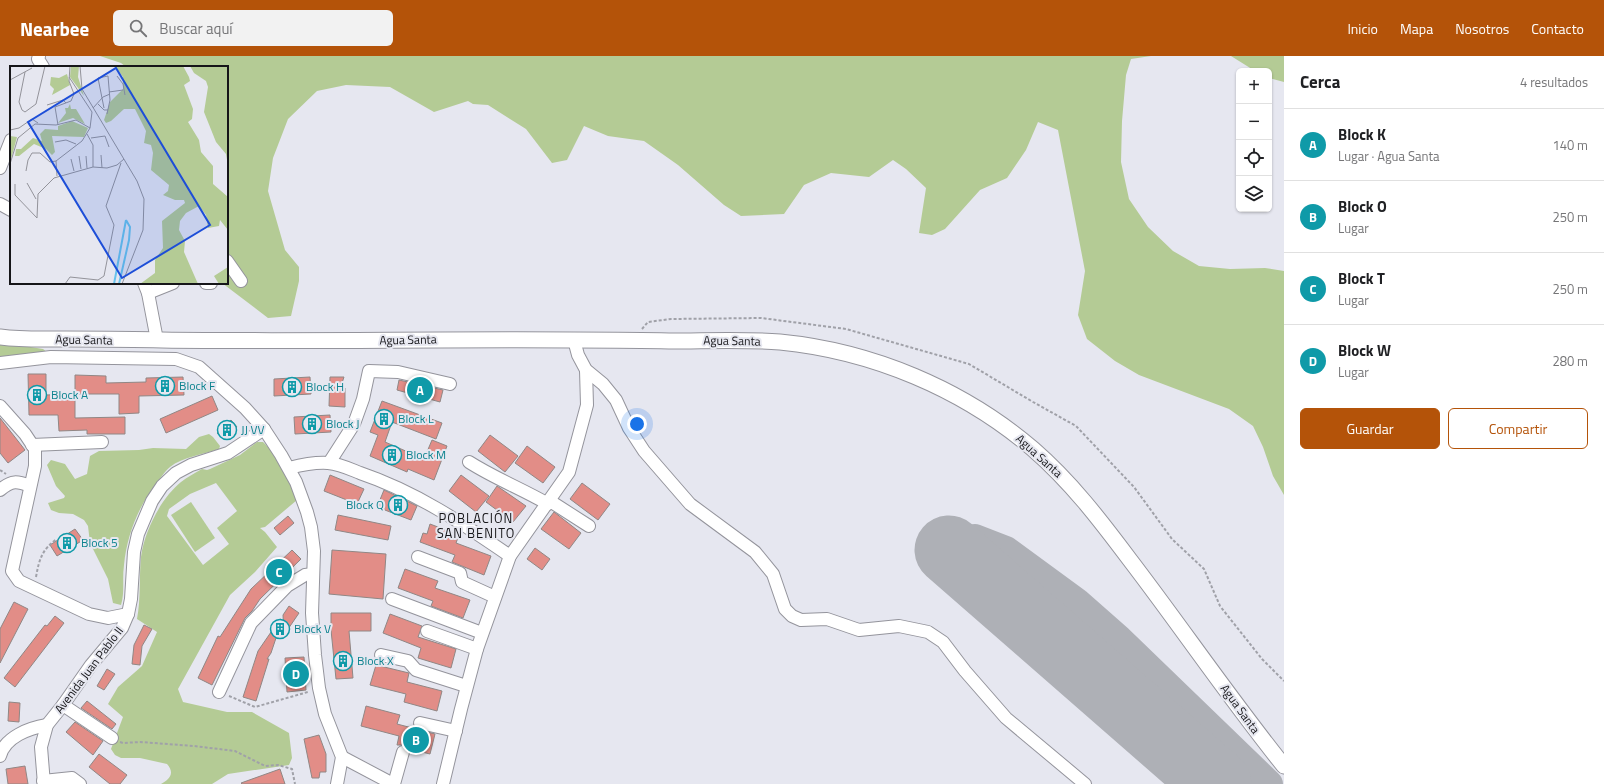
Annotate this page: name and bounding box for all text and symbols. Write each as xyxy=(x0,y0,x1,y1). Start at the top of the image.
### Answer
search box xyxy=(113,10,393,46)
text: Nearbee xyxy=(20,14,89,43)
icon: search xyxy=(127,17,149,39)
text: Buscar aquí xyxy=(159,17,233,40)
text: Inicio xyxy=(1347,18,1378,39)
text: Mapa xyxy=(1400,18,1433,39)
text: Nosotros xyxy=(1455,18,1509,39)
text: Contacto xyxy=(1531,18,1584,39)
inset map xyxy=(10,66,228,284)
map controls xyxy=(1236,68,1272,212)
button: + xyxy=(1236,68,1272,104)
text: Cerca xyxy=(1300,69,1340,95)
text: 4 resultados xyxy=(1520,72,1588,92)
button: − xyxy=(1236,104,1272,140)
text: Block K xyxy=(1338,123,1386,146)
text: A xyxy=(1309,135,1317,155)
text: 140 m xyxy=(1552,135,1588,155)
button: locate xyxy=(1236,140,1272,176)
text: Lugar · Agua Santa xyxy=(1338,146,1439,166)
button: layers xyxy=(1236,176,1272,212)
text: Block O xyxy=(1338,195,1387,218)
text: B xyxy=(1309,207,1317,227)
text: 250 m xyxy=(1552,207,1588,227)
text: Lugar xyxy=(1338,218,1369,238)
text: Block T xyxy=(1338,267,1385,290)
text: C xyxy=(1309,279,1317,299)
text: 250 m xyxy=(1552,279,1588,299)
text: Lugar xyxy=(1338,290,1369,310)
street label: Agua Santa xyxy=(55,330,113,349)
street label: Agua Santa xyxy=(379,330,437,349)
street label: Agua Santa xyxy=(703,331,761,350)
text: Block W xyxy=(1338,339,1391,362)
text: D xyxy=(1309,351,1317,371)
text: 280 m xyxy=(1552,351,1588,371)
text: Lugar xyxy=(1338,362,1369,382)
building icon: Block F xyxy=(154,375,176,397)
pin: A xyxy=(407,375,433,405)
place label: Block F xyxy=(179,376,215,395)
building icon: Block H xyxy=(281,376,303,398)
place label: Block H xyxy=(306,377,344,396)
building icon: Block A xyxy=(26,384,48,406)
place label: Block A xyxy=(51,385,88,404)
building icon: Block L xyxy=(373,408,395,430)
button: Guardar xyxy=(1300,408,1440,449)
button: Compartir xyxy=(1448,408,1588,449)
place label: Block L xyxy=(398,409,434,428)
building icon: Block J xyxy=(301,413,323,435)
place label: Block J xyxy=(326,414,360,433)
your location xyxy=(627,414,647,434)
building icon: JJ VV xyxy=(216,419,238,441)
place label: JJ VV xyxy=(241,420,265,439)
street label: Agua Santa xyxy=(1012,429,1067,482)
building icon: Block M xyxy=(381,444,403,466)
place label: Block M xyxy=(406,445,446,464)
building icon: Block Q xyxy=(387,494,409,516)
place label: Block Q xyxy=(346,495,384,514)
district label: POBLACIÓN SAN BENITO xyxy=(437,508,515,543)
building icon: Block 5 xyxy=(56,532,78,554)
place label: Block 5 xyxy=(81,533,118,552)
pin: C xyxy=(266,557,292,587)
building icon: Block V xyxy=(269,618,291,640)
place label: Block V xyxy=(294,619,331,638)
street label: Avenida Juan Pablo II xyxy=(50,622,128,717)
building icon: Block X xyxy=(332,650,354,672)
place label: Block X xyxy=(357,651,394,670)
pin: D xyxy=(283,659,309,689)
street label: Agua Santa xyxy=(1216,680,1265,738)
pin: B xyxy=(403,725,429,755)

